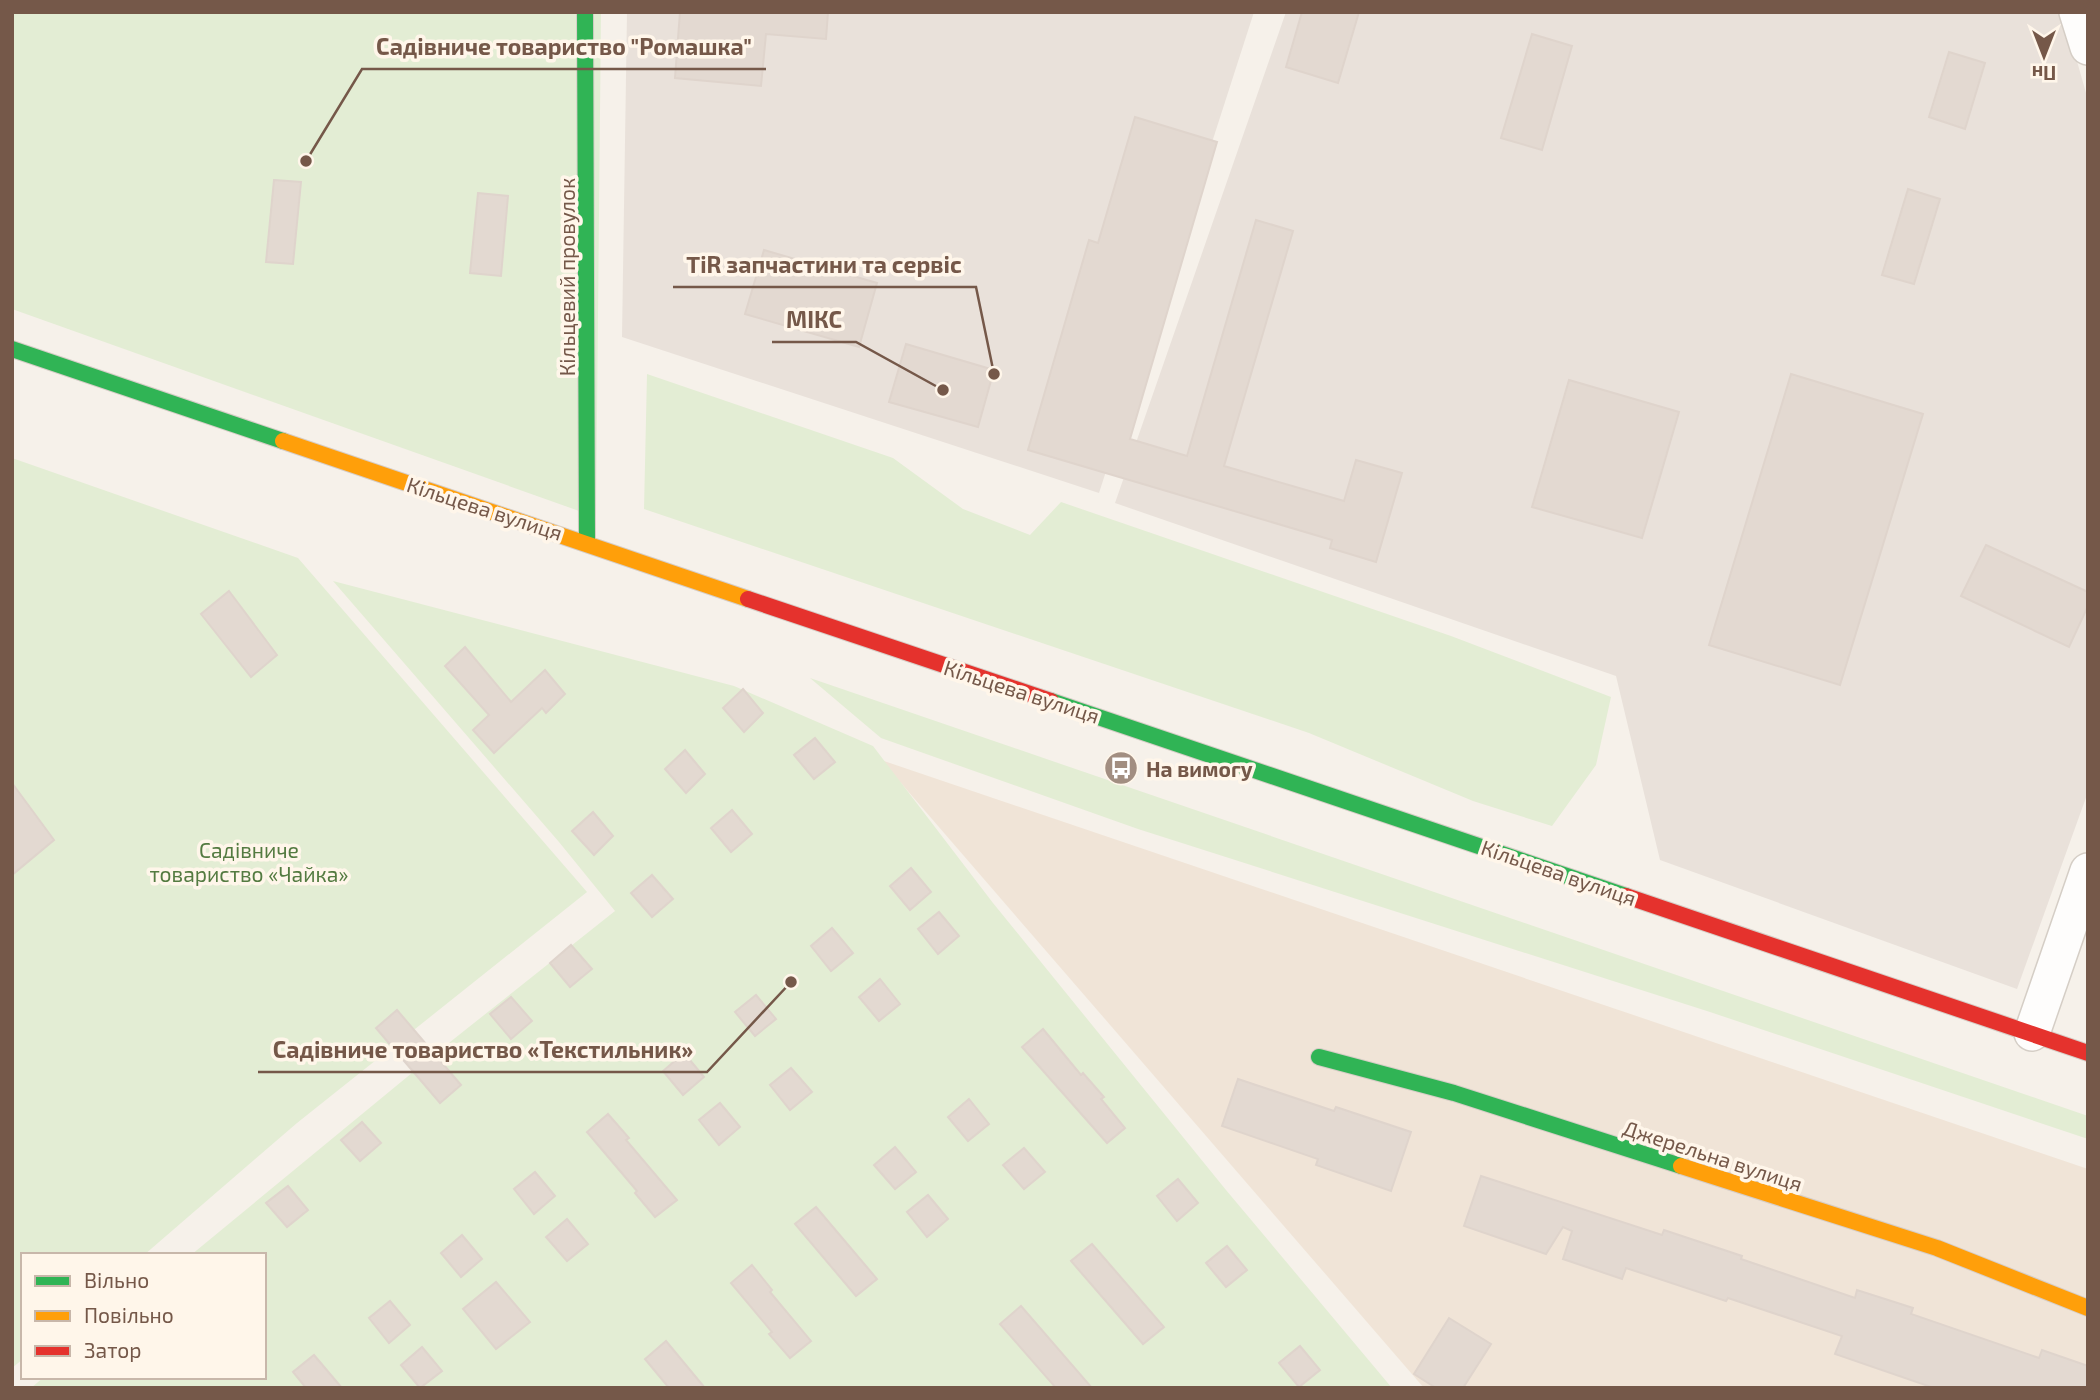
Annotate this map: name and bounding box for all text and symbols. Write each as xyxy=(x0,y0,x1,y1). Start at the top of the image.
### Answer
north arrow xyxy=(2009,21,2079,91)
callout: Садівниче товариство "Ромашка" xyxy=(362,25,766,69)
text: Садівниче товариство "Ромашка" xyxy=(376,32,752,60)
text: Пн xyxy=(2032,62,2056,85)
street label: Кільцевий провулок xyxy=(554,178,580,376)
callout: TiR запчастини та сервіс xyxy=(673,243,976,287)
text: TiR запчастини та сервіс xyxy=(686,250,962,278)
callout: МІКС xyxy=(772,298,856,342)
text: МІКС xyxy=(786,305,842,333)
street label: Кільцева вулиця xyxy=(404,471,566,546)
street label: Кільцева вулиця xyxy=(941,654,1103,729)
bus stop icon: На вимогу xyxy=(1102,749,1140,787)
place label: На вимогу xyxy=(1146,756,1253,781)
street label: Кільцева вулиця xyxy=(1478,834,1640,911)
park label: Садівниче товариство «Чайка» xyxy=(149,837,349,886)
callout: Садівниче товариство «Текстильник» xyxy=(258,1028,707,1072)
text: Садівниче товариство «Текстильник» xyxy=(273,1035,693,1063)
street label: Джерельна вулиця xyxy=(1620,1114,1806,1197)
legend xyxy=(21,1253,266,1379)
text: Вільно xyxy=(84,1267,149,1292)
text: Повільно xyxy=(84,1302,174,1327)
text: Затор xyxy=(84,1337,142,1362)

